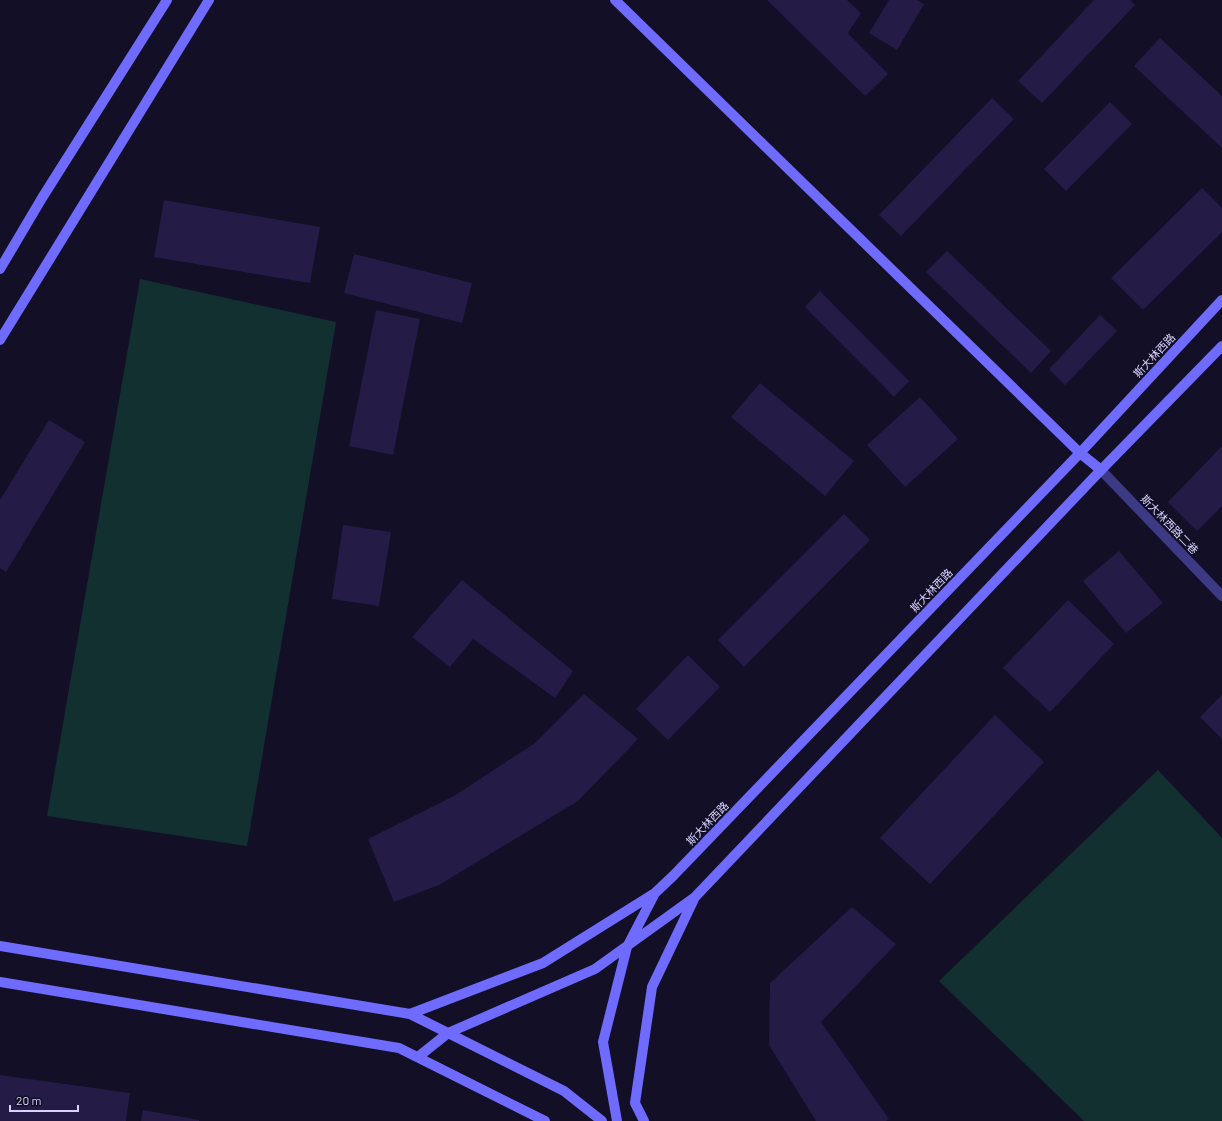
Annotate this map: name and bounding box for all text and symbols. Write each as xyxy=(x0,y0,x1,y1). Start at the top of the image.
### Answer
street label: 斯大林西路 xyxy=(1130,330,1178,380)
street label: 斯大林西路二巷 xyxy=(1139,492,1201,556)
street label: 斯大林西路 xyxy=(907,566,955,614)
street label: 斯大林西路 xyxy=(683,799,731,847)
scale bar xyxy=(10,1087,78,1113)
text: 20 m xyxy=(16,1093,42,1107)

